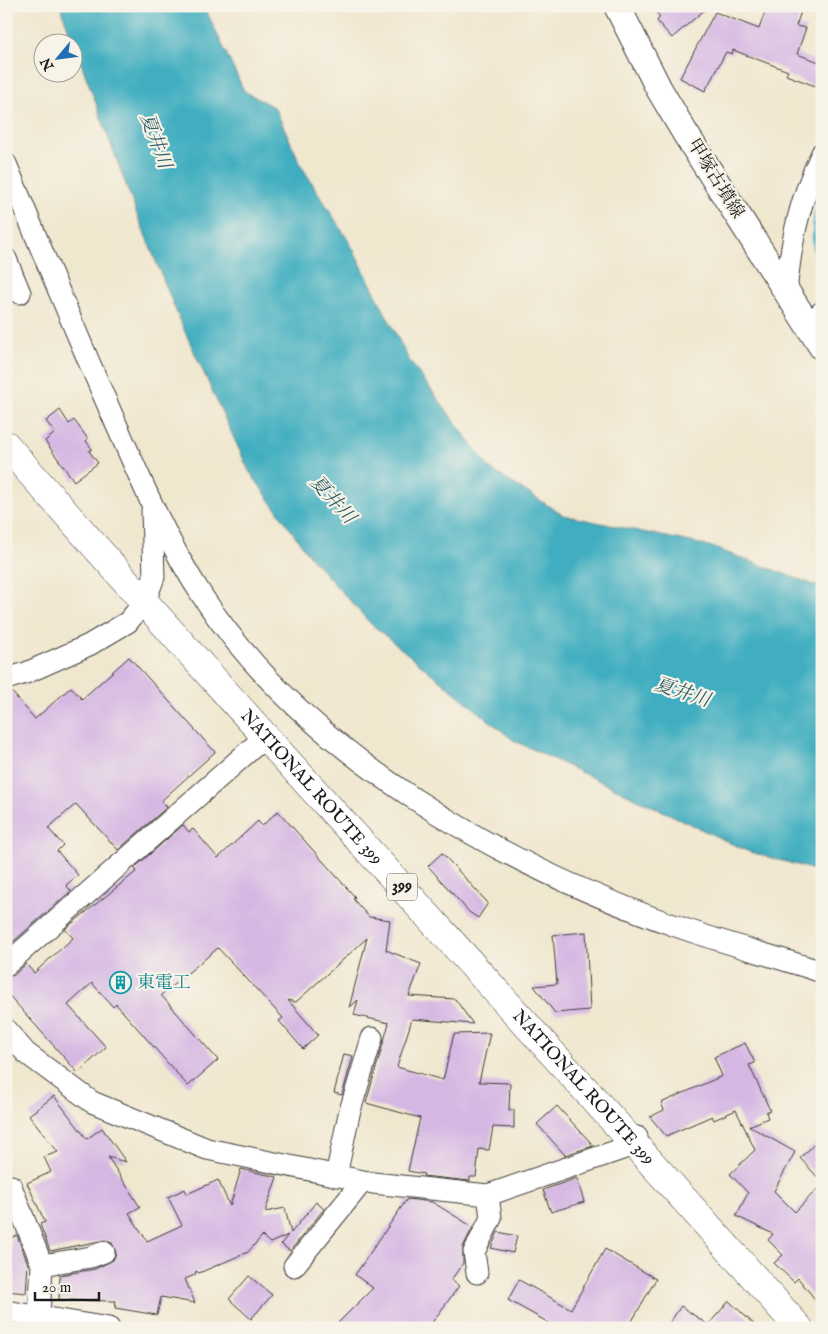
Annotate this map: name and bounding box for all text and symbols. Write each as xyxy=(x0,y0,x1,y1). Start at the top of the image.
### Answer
north arrow xyxy=(32,32,82,82)
text: N xyxy=(37,54,59,74)
water label: 夏井川 xyxy=(134,110,177,174)
street label: 甲塚古墳線 xyxy=(681,135,749,223)
water label: 夏井川 xyxy=(304,471,361,531)
water label: 夏井川 xyxy=(651,673,715,714)
street label: NATIONAL ROUTE 399 xyxy=(235,705,388,870)
road number: 399 xyxy=(387,874,417,900)
building icon: 東電工 xyxy=(109,971,133,995)
place label: 東電工 xyxy=(137,972,191,995)
street label: NATIONAL ROUTE 399 xyxy=(507,1005,660,1170)
scale bar xyxy=(35,1269,99,1301)
text: 20 m xyxy=(42,1278,72,1297)

